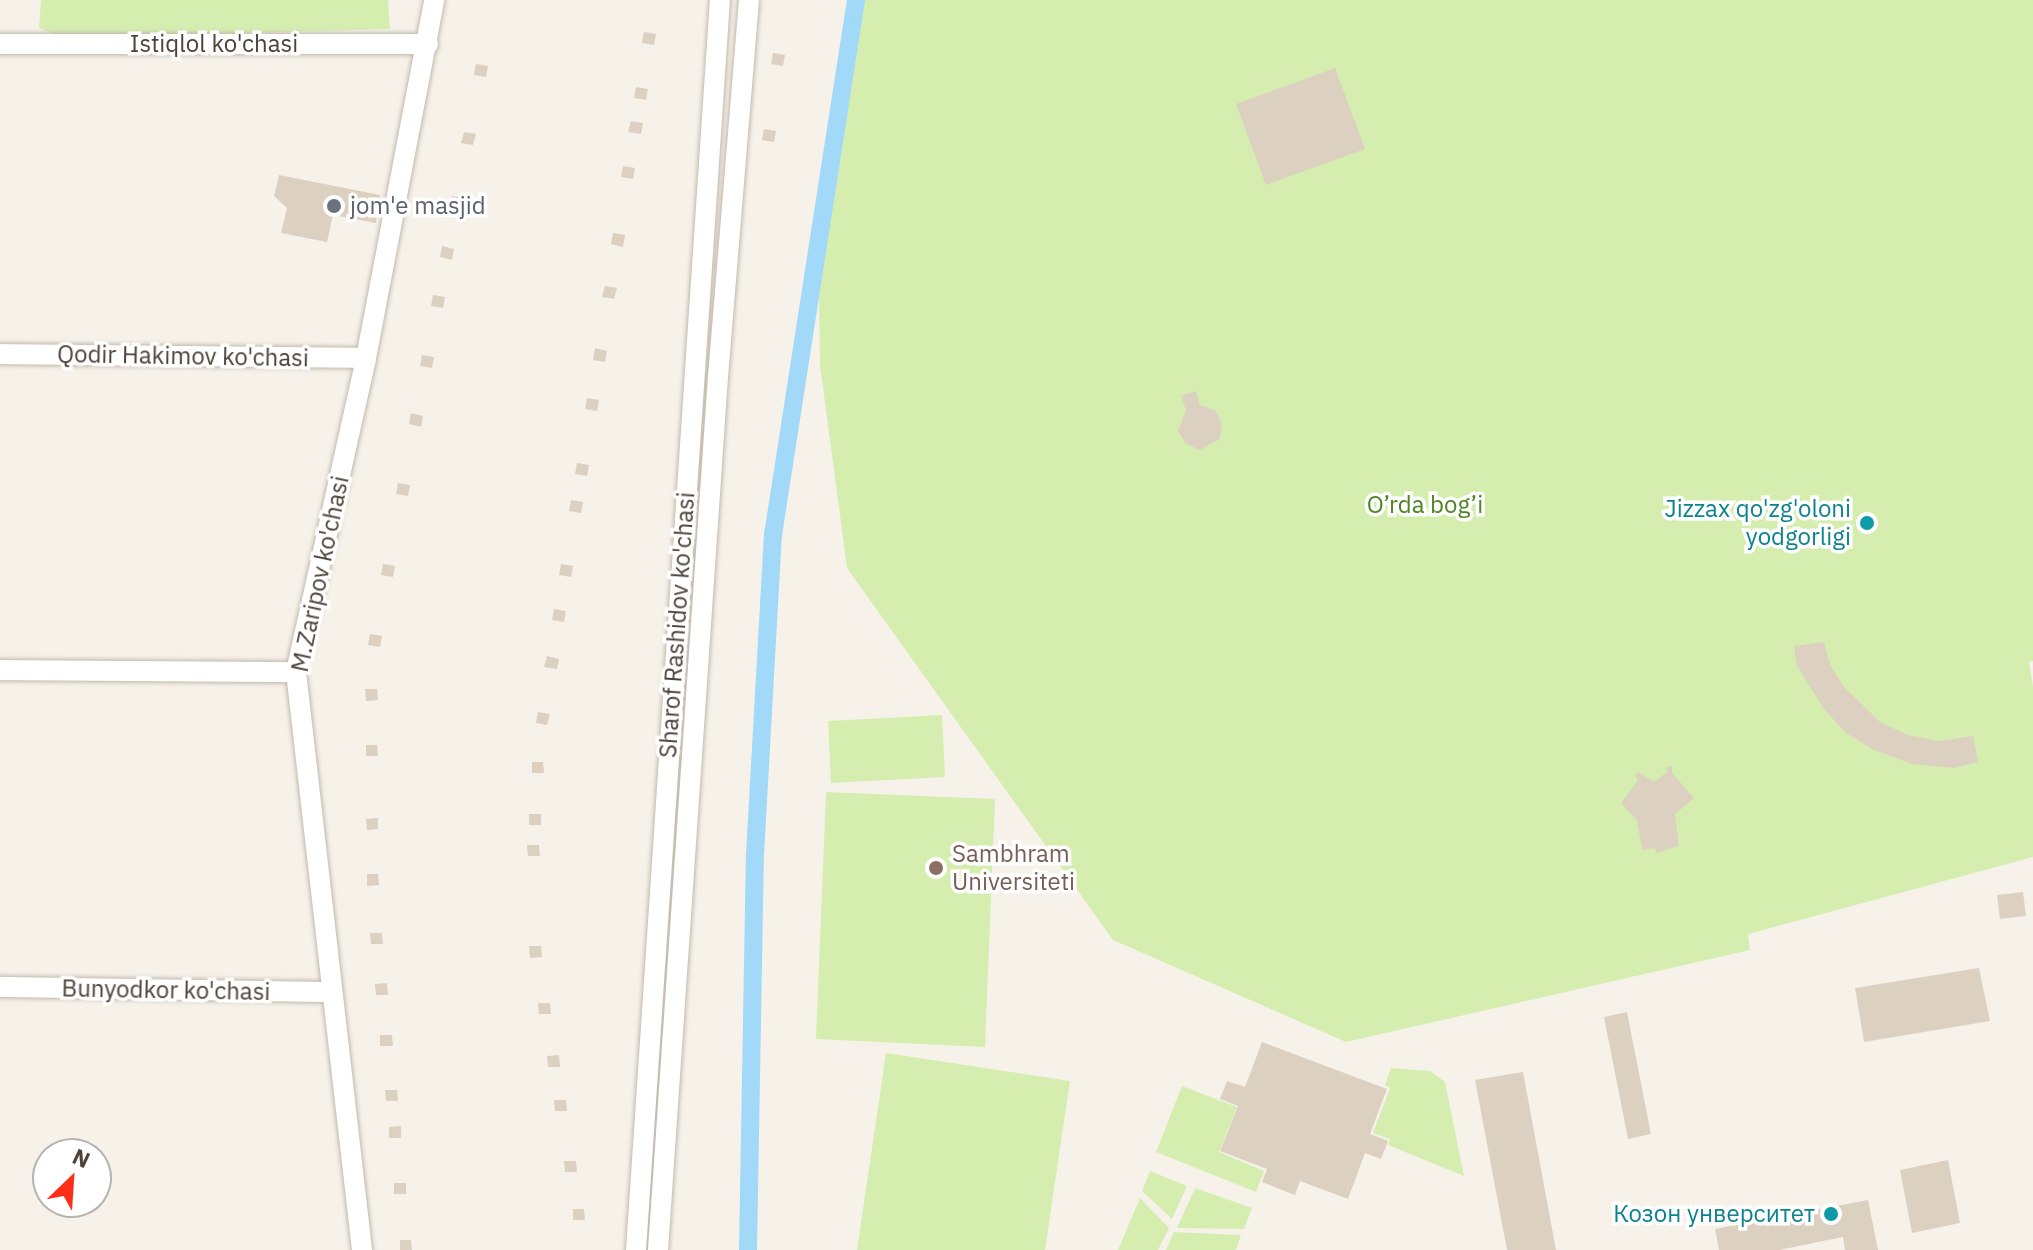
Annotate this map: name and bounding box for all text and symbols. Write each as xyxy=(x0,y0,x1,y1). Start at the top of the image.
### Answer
street label: Istiqlol ko'chasi xyxy=(130,30,298,58)
place label: jom'e masjid xyxy=(350,192,486,220)
marker: jom'e masjid xyxy=(325,197,343,215)
street label: Qodir Hakimov ko'chasi xyxy=(57,339,309,373)
street label: M.Zaripov ko'chasi xyxy=(285,473,355,675)
street label: Sharof Rashidov ko'chasi xyxy=(653,491,701,759)
park label: O’rda bog’i xyxy=(1367,491,1483,519)
place label: Jizzax qo'zg'oloni yodgorligi xyxy=(1665,495,1851,551)
marker: Jizzax qo'zg'oloni yodgorligi xyxy=(1858,514,1876,532)
place label: Sambhram Universiteti xyxy=(952,840,1075,896)
marker: Sambhram Universiteti xyxy=(927,859,945,877)
street label: Bunyodkor ko'chasi xyxy=(61,974,271,1006)
north arrow xyxy=(32,1138,112,1218)
text: N xyxy=(68,1141,95,1174)
place label: Козон унверситет xyxy=(1613,1200,1815,1228)
marker: Козон унверситет xyxy=(1822,1205,1840,1223)

